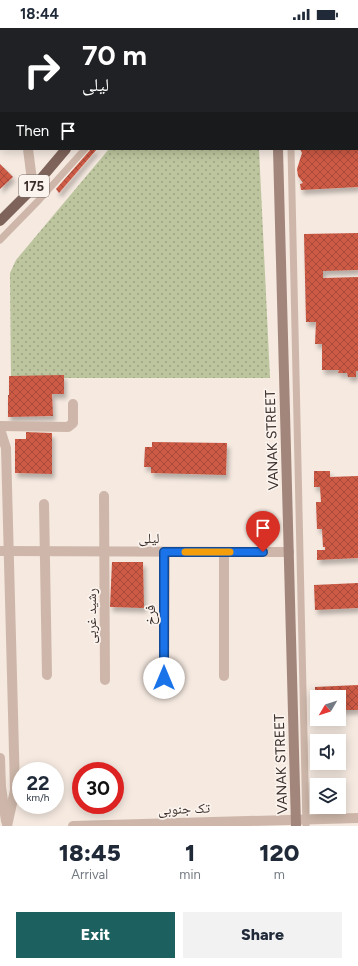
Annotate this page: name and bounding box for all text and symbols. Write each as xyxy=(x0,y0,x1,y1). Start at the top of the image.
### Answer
text: 18:44 xyxy=(20,5,59,23)
text: 70 m xyxy=(82,38,147,72)
icon: right xyxy=(16,44,68,96)
text: لیلی xyxy=(82,74,109,96)
icon: arrive xyxy=(57,120,79,142)
text: Then xyxy=(16,122,49,140)
road number: 175 xyxy=(19,175,49,197)
street label: VANAK STREET xyxy=(262,389,282,490)
pin xyxy=(246,511,280,552)
icon: arrive xyxy=(252,517,274,539)
street label: لیلی xyxy=(138,530,160,547)
street label: رشید غربی xyxy=(83,588,100,644)
street label: فرخ xyxy=(142,605,160,625)
position arrow xyxy=(143,657,185,699)
north arrow xyxy=(310,690,346,726)
map controls xyxy=(310,690,346,814)
street label: VANAK STREET xyxy=(271,713,291,814)
button: sound xyxy=(310,734,346,770)
speed limit sign: 30 xyxy=(72,762,124,814)
text: 22 xyxy=(26,771,50,795)
button: layers xyxy=(310,778,346,814)
text: km/h xyxy=(27,791,49,804)
street label: تک جنوبی xyxy=(158,800,211,818)
text: 18:45 xyxy=(59,838,121,867)
text: 1 xyxy=(185,838,195,867)
text: 120 xyxy=(259,838,299,867)
text: Arrival xyxy=(71,867,108,882)
text: min xyxy=(179,867,201,882)
text: m xyxy=(274,867,285,882)
button: Exit xyxy=(16,912,175,958)
button: Share xyxy=(183,912,342,958)

